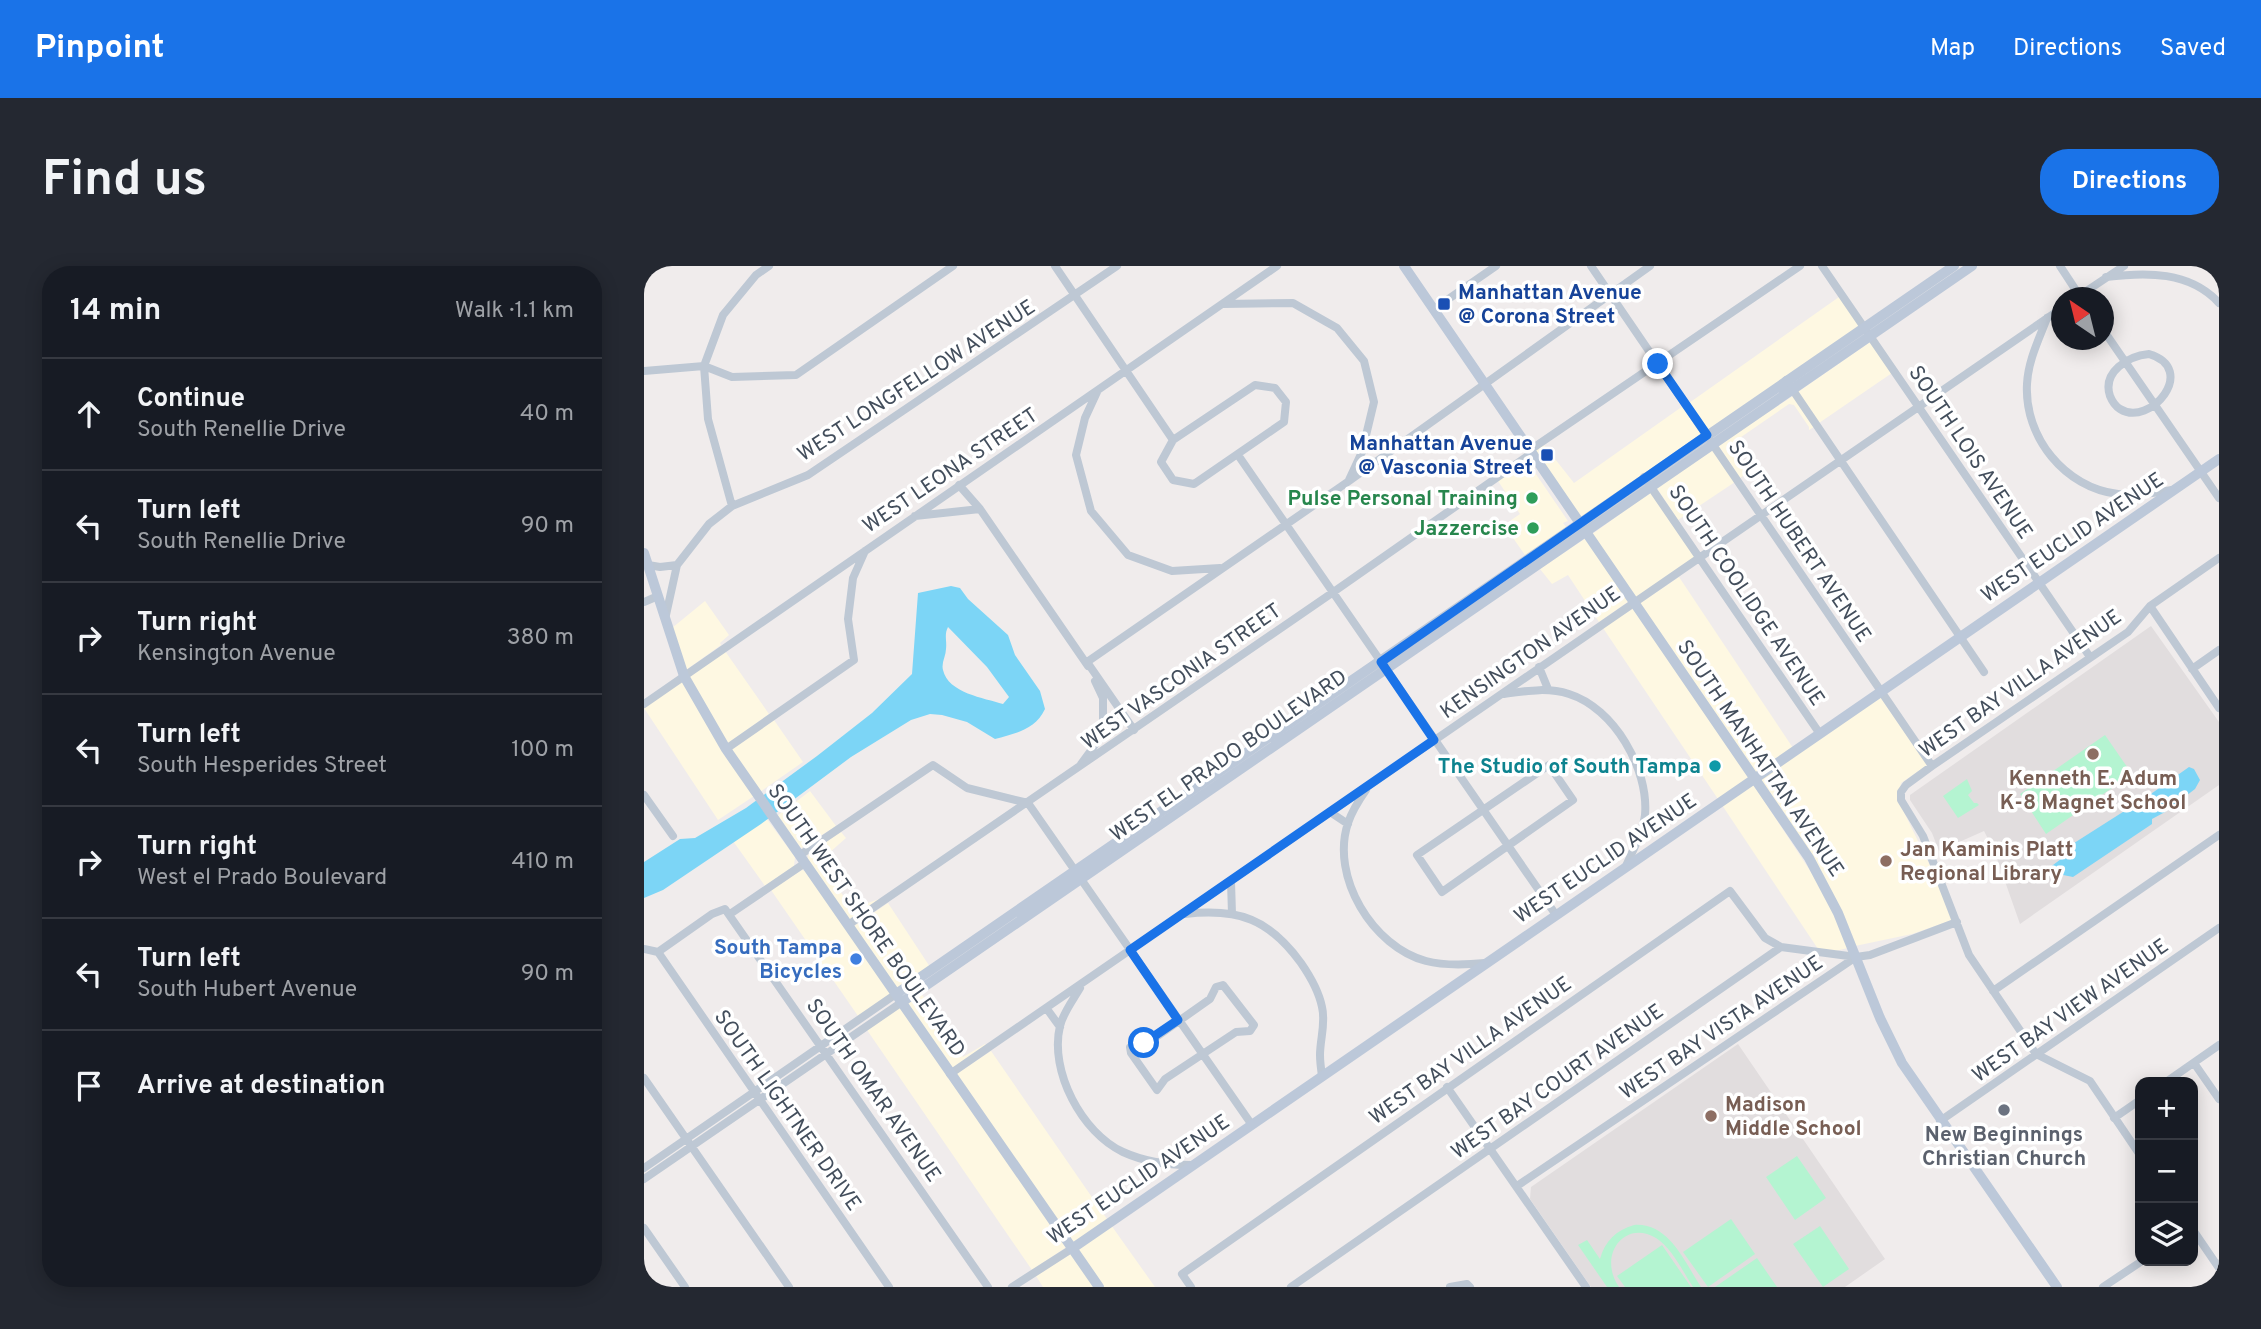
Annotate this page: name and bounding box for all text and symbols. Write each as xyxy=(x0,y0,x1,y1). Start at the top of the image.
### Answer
text: Pinpoint xyxy=(35,28,164,70)
text: Map xyxy=(1930,34,1975,64)
text: Directions xyxy=(2013,34,2122,64)
text: Saved xyxy=(2160,34,2226,64)
button: Directions xyxy=(2040,149,2219,215)
text: Find us xyxy=(42,151,207,213)
place label: Manhattan Avenue @ Corona Street xyxy=(1458,280,1642,331)
north arrow xyxy=(2051,287,2114,350)
text: 14 min xyxy=(70,293,161,330)
street label: WEST LONGFELLOW AVENUE xyxy=(793,294,1041,468)
marker: Manhattan Avenue @ Corona Street xyxy=(1436,296,1452,312)
text: Walk · 1.1 km xyxy=(455,297,574,326)
route end xyxy=(1642,348,1673,379)
street label: SOUTH LOIS AVENUE xyxy=(1902,361,2038,545)
text: Continue xyxy=(137,383,245,416)
icon: ahead xyxy=(70,395,108,433)
text: 40 m xyxy=(520,400,574,429)
street label: WEST LEONA STREET xyxy=(858,402,1044,540)
text: South Renellie Drive xyxy=(137,416,346,445)
place label: Manhattan Avenue @ Vasconia Street xyxy=(1349,431,1533,482)
street label: SOUTH HUBERT AVENUE xyxy=(1721,435,1877,648)
marker: Manhattan Avenue @ Vasconia Street xyxy=(1539,447,1555,463)
street label: WEST EUCLID AVENUE xyxy=(1976,467,2169,609)
street label: SOUTH COOLIDGE AVENUE xyxy=(1662,480,1830,712)
place label: Pulse Personal Training xyxy=(1288,486,1518,513)
marker: Pulse Personal Training xyxy=(1524,490,1540,506)
text: Turn left xyxy=(137,495,241,528)
icon: left xyxy=(70,507,108,545)
text: 90 m xyxy=(521,512,574,541)
place label: Jazzercise xyxy=(1414,516,1519,543)
marker: Jazzercise xyxy=(1525,520,1541,536)
text: South Renellie Drive xyxy=(137,528,346,557)
street label: KENSINGTON AVENUE xyxy=(1435,581,1626,726)
street label: WEST VASCONIA STREET xyxy=(1077,598,1287,757)
street label: WEST BAY VILLA AVENUE xyxy=(1914,604,2127,765)
text: Turn right xyxy=(137,607,257,640)
icon: right xyxy=(70,619,108,657)
text: 380 m xyxy=(507,624,574,653)
street label: SOUTH MANHATTAN AVENUE xyxy=(1670,635,1849,883)
text: Kensington Avenue xyxy=(137,640,336,669)
street label: WEST EL PRADO BOULEVARD xyxy=(1105,664,1353,849)
text: Turn left xyxy=(137,719,241,752)
icon: left xyxy=(70,731,108,769)
text: 100 m xyxy=(511,736,574,765)
marker: Kenneth E. Adum K-8 Magnet School xyxy=(2085,746,2101,762)
text: South Hesperides Street xyxy=(137,752,387,781)
place label: The Studio of South Tampa xyxy=(1438,754,1701,781)
marker: The Studio of South Tampa xyxy=(1707,758,1723,774)
place label: Kenneth E. Adum K-8 Magnet School xyxy=(2000,766,2186,817)
street label: SOUTH WEST SHORE BOULEVARD xyxy=(761,779,971,1063)
street label: WEST EUCLID AVENUE xyxy=(1509,788,1702,930)
text: Turn right xyxy=(137,831,257,864)
place label: Jan Kaminis Platt Regional Library xyxy=(1900,837,2073,888)
icon: right xyxy=(70,843,108,881)
text: 410 m xyxy=(511,848,574,877)
marker: Jan Kaminis Platt Regional Library xyxy=(1878,853,1894,869)
text: West el Prado Boulevard xyxy=(137,864,387,893)
street label: WEST BAY VIEW AVENUE xyxy=(1967,933,2174,1089)
place label: South Tampa Bicycles xyxy=(714,935,842,986)
text: Turn left xyxy=(137,943,241,976)
street label: WEST BAY VISTA AVENUE xyxy=(1615,950,1829,1106)
marker: South Tampa Bicycles xyxy=(848,951,864,967)
icon: left xyxy=(70,955,108,993)
text: 90 m xyxy=(521,960,574,989)
street label: WEST BAY VILLA AVENUE xyxy=(1364,971,1577,1132)
text: South Hubert Avenue xyxy=(137,976,357,1005)
street label: SOUTH OMAR AVENUE xyxy=(799,994,946,1188)
street label: WEST BAY COURT AVENUE xyxy=(1446,998,1669,1166)
street label: SOUTH LIGHTNER DRIVE xyxy=(707,1005,866,1217)
route start xyxy=(1128,1027,1159,1058)
icon: arrive xyxy=(70,1067,108,1105)
text: Arrive at destination xyxy=(137,1070,385,1103)
map controls xyxy=(2135,1077,2198,1266)
button: + xyxy=(2135,1077,2198,1140)
place label: Madison Middle School xyxy=(1725,1092,1862,1143)
marker: New Beginnings Christian Church xyxy=(1996,1102,2012,1118)
marker: Madison Middle School xyxy=(1703,1108,1719,1124)
street label: WEST EUCLID AVENUE xyxy=(1042,1109,1235,1251)
place label: New Beginnings Christian Church xyxy=(1922,1122,2086,1173)
button: − xyxy=(2135,1140,2198,1203)
button: layers xyxy=(2135,1203,2198,1266)

